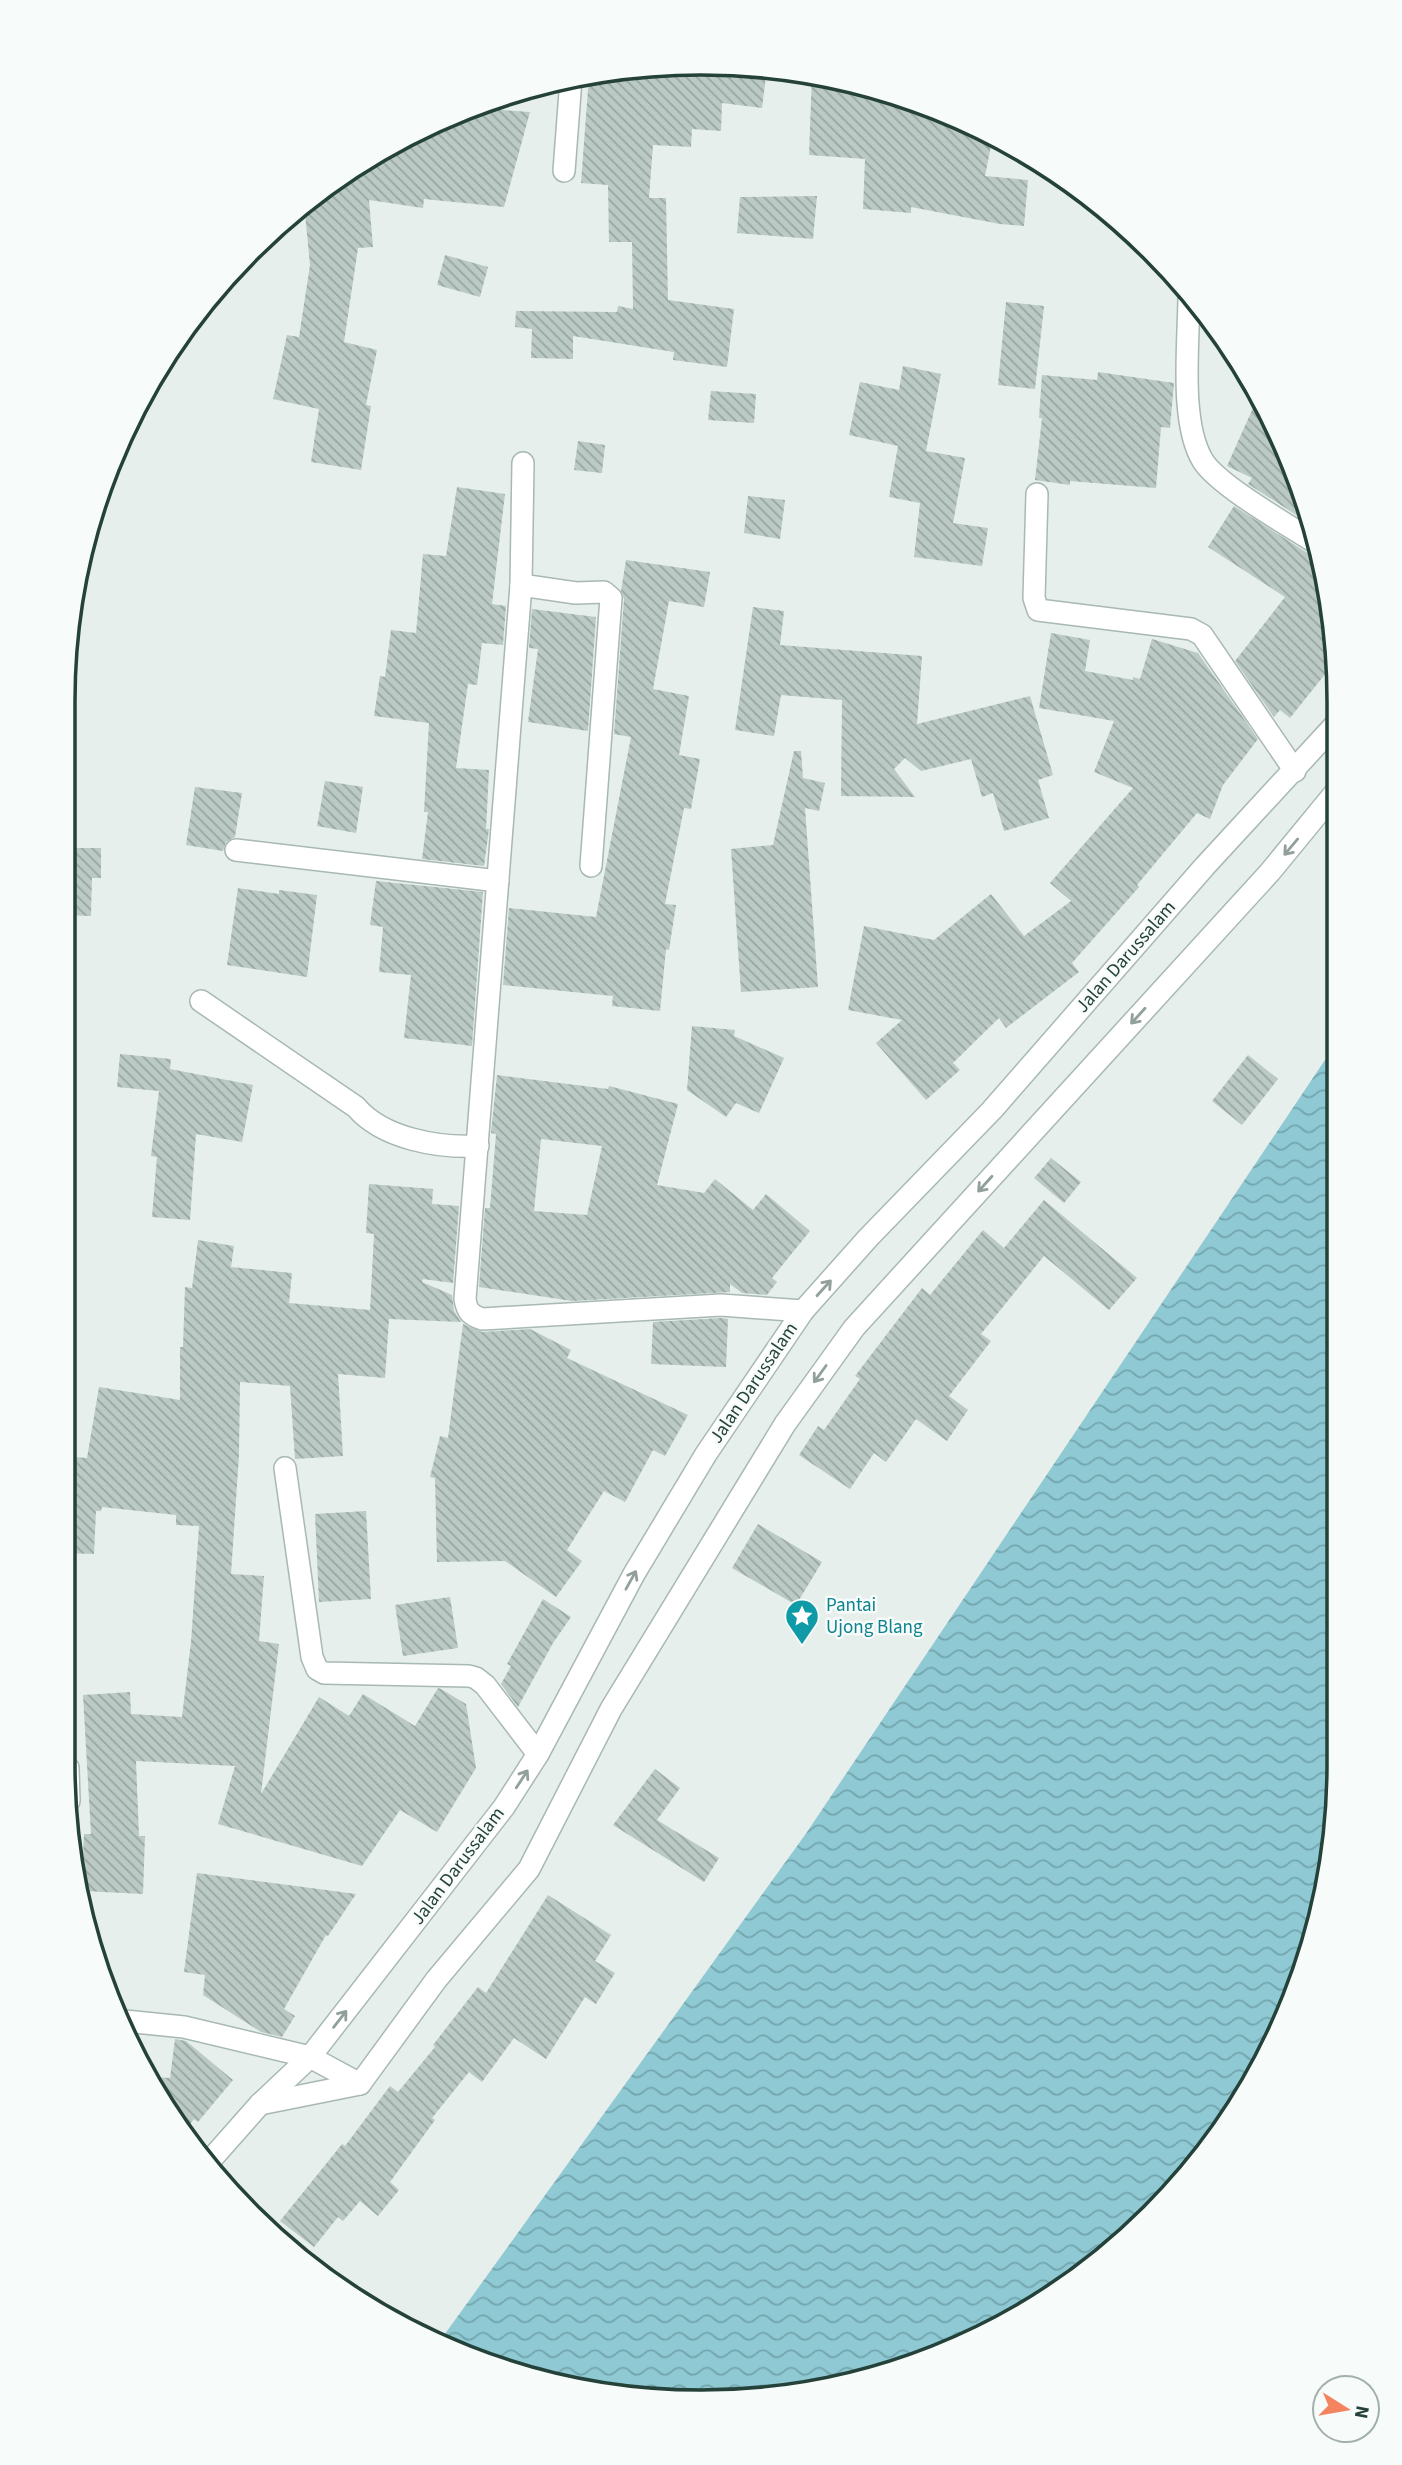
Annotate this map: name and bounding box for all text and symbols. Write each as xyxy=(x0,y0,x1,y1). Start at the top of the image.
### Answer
one-way arrow xyxy=(1283,837,1298,855)
street label: Jalan Darussalam xyxy=(1070,895,1182,1019)
one-way arrow xyxy=(1130,1007,1147,1024)
one-way arrow xyxy=(977,1175,993,1193)
one-way arrow xyxy=(816,1279,832,1297)
street label: Jalan Darussalam xyxy=(703,1317,805,1449)
one-way arrow xyxy=(813,1364,827,1383)
one-way arrow xyxy=(625,1570,639,1591)
place label: Pantai Ujong Blang xyxy=(826,1592,923,1641)
place icon: Pantai Ujong Blang xyxy=(783,1597,821,1646)
one-way arrow xyxy=(515,1770,529,1790)
street label: Jalan Darussalam xyxy=(405,1802,511,1930)
one-way arrow xyxy=(332,2010,347,2028)
north arrow xyxy=(1311,2374,1381,2444)
text: N xyxy=(1347,2403,1376,2421)

